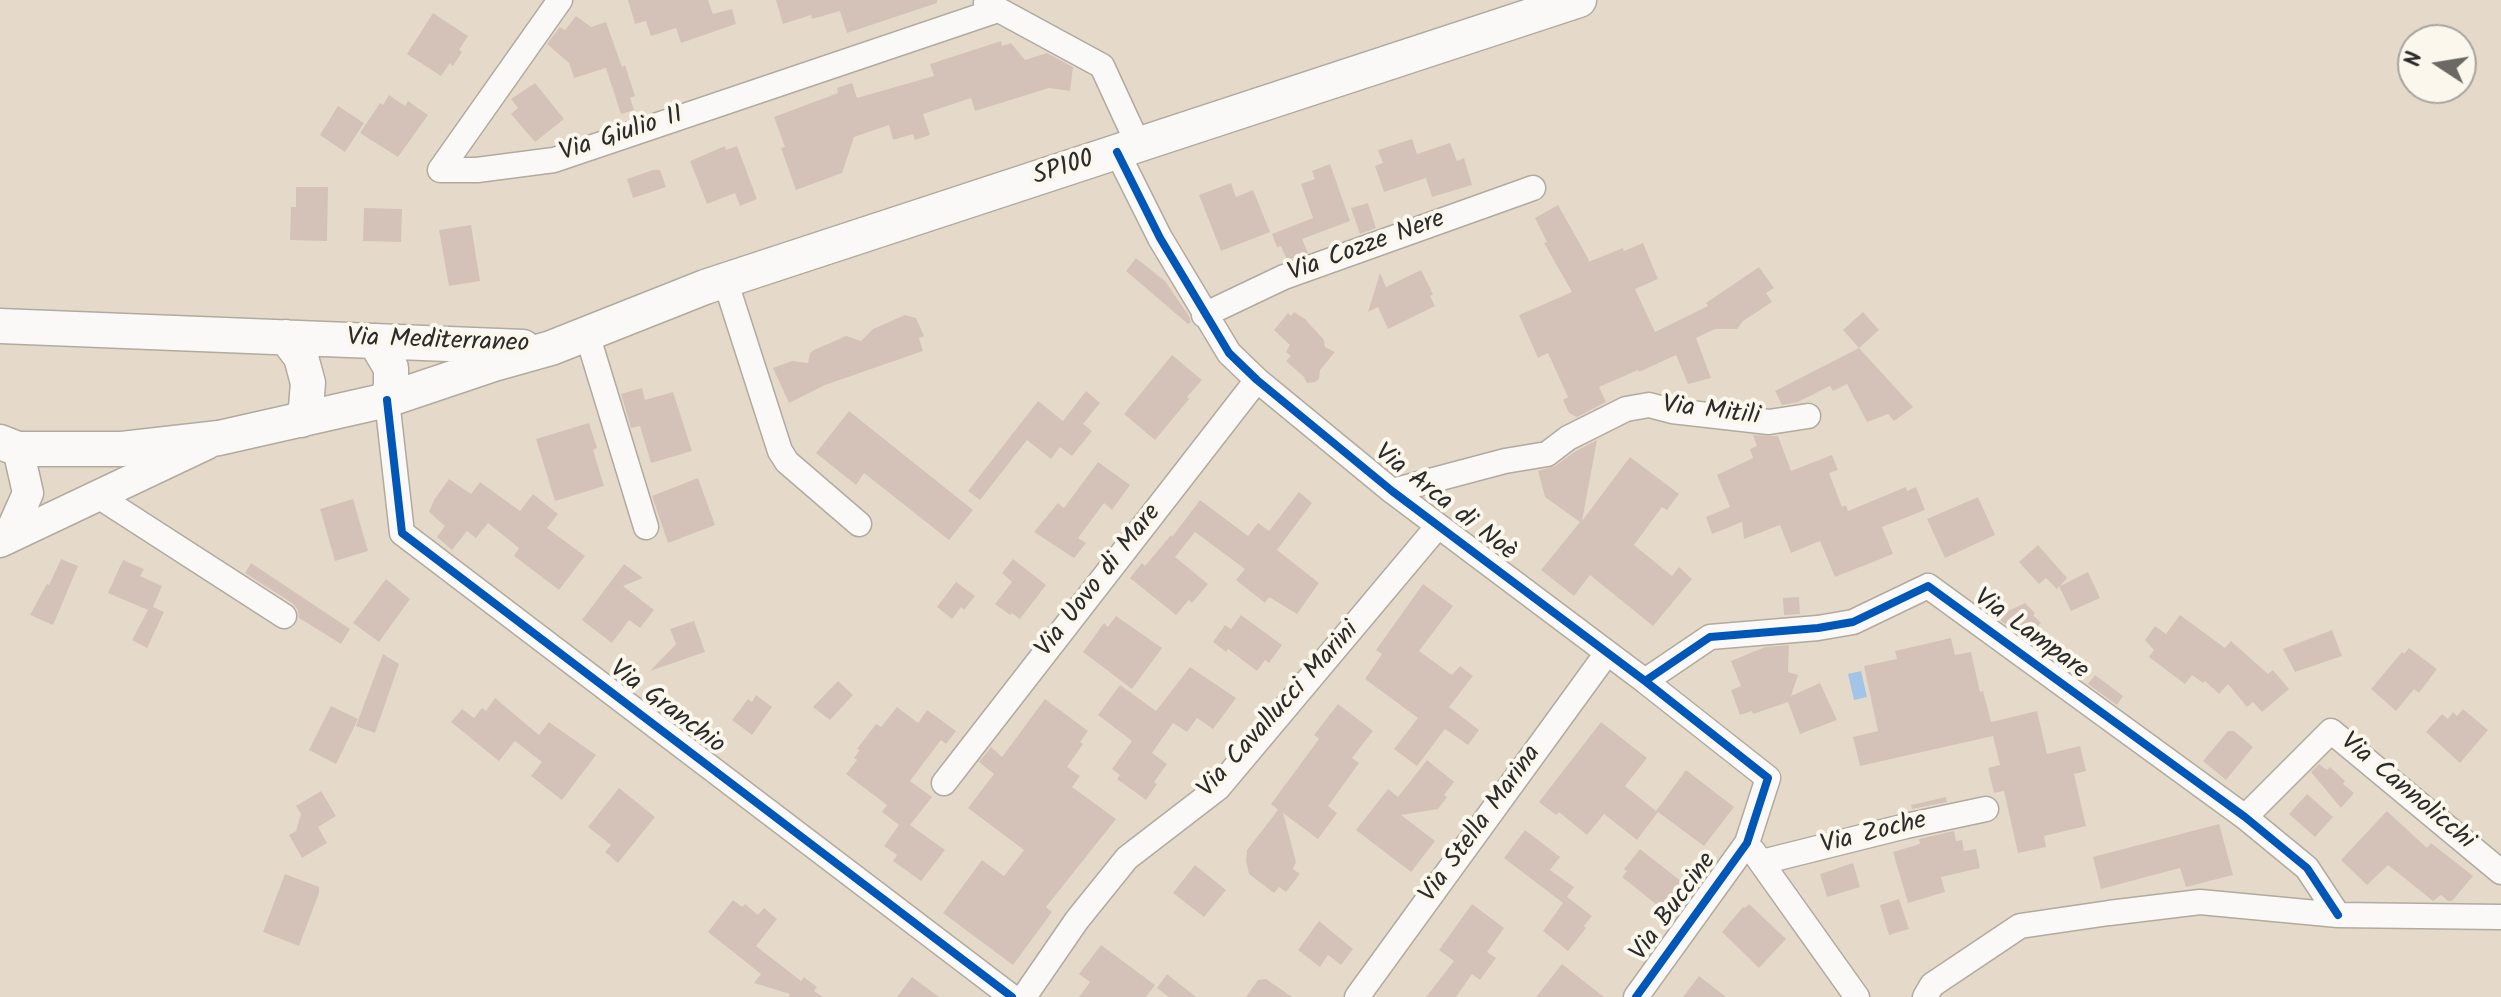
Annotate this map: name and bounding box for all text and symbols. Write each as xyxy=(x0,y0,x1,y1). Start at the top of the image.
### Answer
north arrow xyxy=(2397,24,2477,104)
text: N xyxy=(2396,49,2434,70)
street label: Via Giulio II xyxy=(556,101,688,171)
street label: SP100 xyxy=(1030,146,1098,194)
street label: Via Cozze Nere xyxy=(1284,205,1450,291)
street label: Via Mediterraneo xyxy=(346,324,530,362)
street label: Via Mitili xyxy=(1660,392,1762,434)
street label: Via Arca di Noè xyxy=(1367,439,1521,569)
street label: Via Uovo di Mare xyxy=(1031,499,1169,665)
street label: Via Lampare xyxy=(1966,584,2094,688)
street label: Via Cavallucci Marini xyxy=(1193,617,1367,805)
street label: Via Granchio xyxy=(602,655,730,763)
street label: Via Cannolicchi xyxy=(2332,728,2480,858)
street label: Via Stella Marina xyxy=(1414,740,1550,910)
street label: Via Zoche xyxy=(1818,807,1930,863)
street label: Via Buccine xyxy=(1625,848,1725,968)

